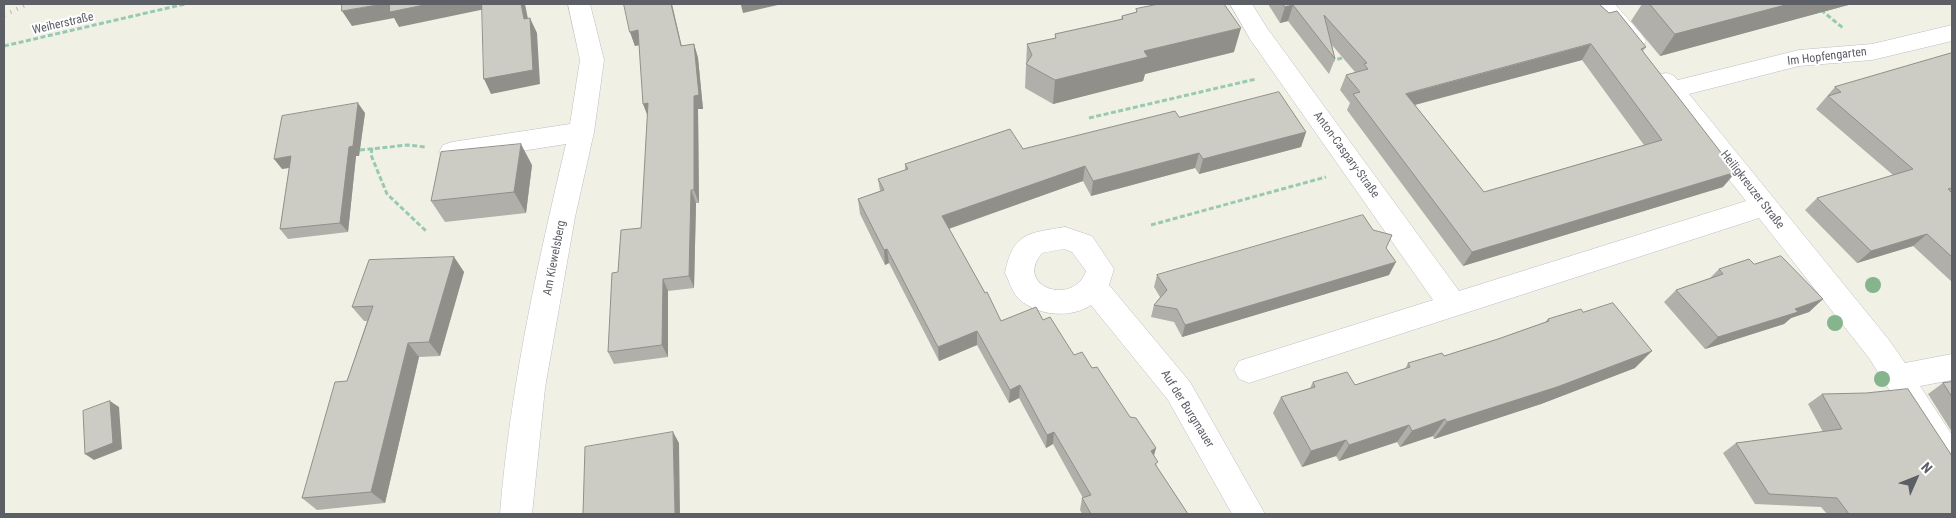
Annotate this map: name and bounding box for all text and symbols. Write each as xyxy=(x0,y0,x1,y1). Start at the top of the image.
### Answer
street label: Weiherstraße xyxy=(31,10,95,38)
street label: Im Hopfengarten xyxy=(1786,45,1868,69)
street label: Anton-Caspary-Straße xyxy=(1310,109,1382,201)
street label: Heiligkreuzer Straße xyxy=(1717,148,1787,232)
street label: Am Kiewelsberg xyxy=(541,219,569,297)
street label: Auf der Burgmauer xyxy=(1157,367,1217,451)
north arrow xyxy=(1891,453,1941,503)
text: N xyxy=(1918,459,1936,476)

